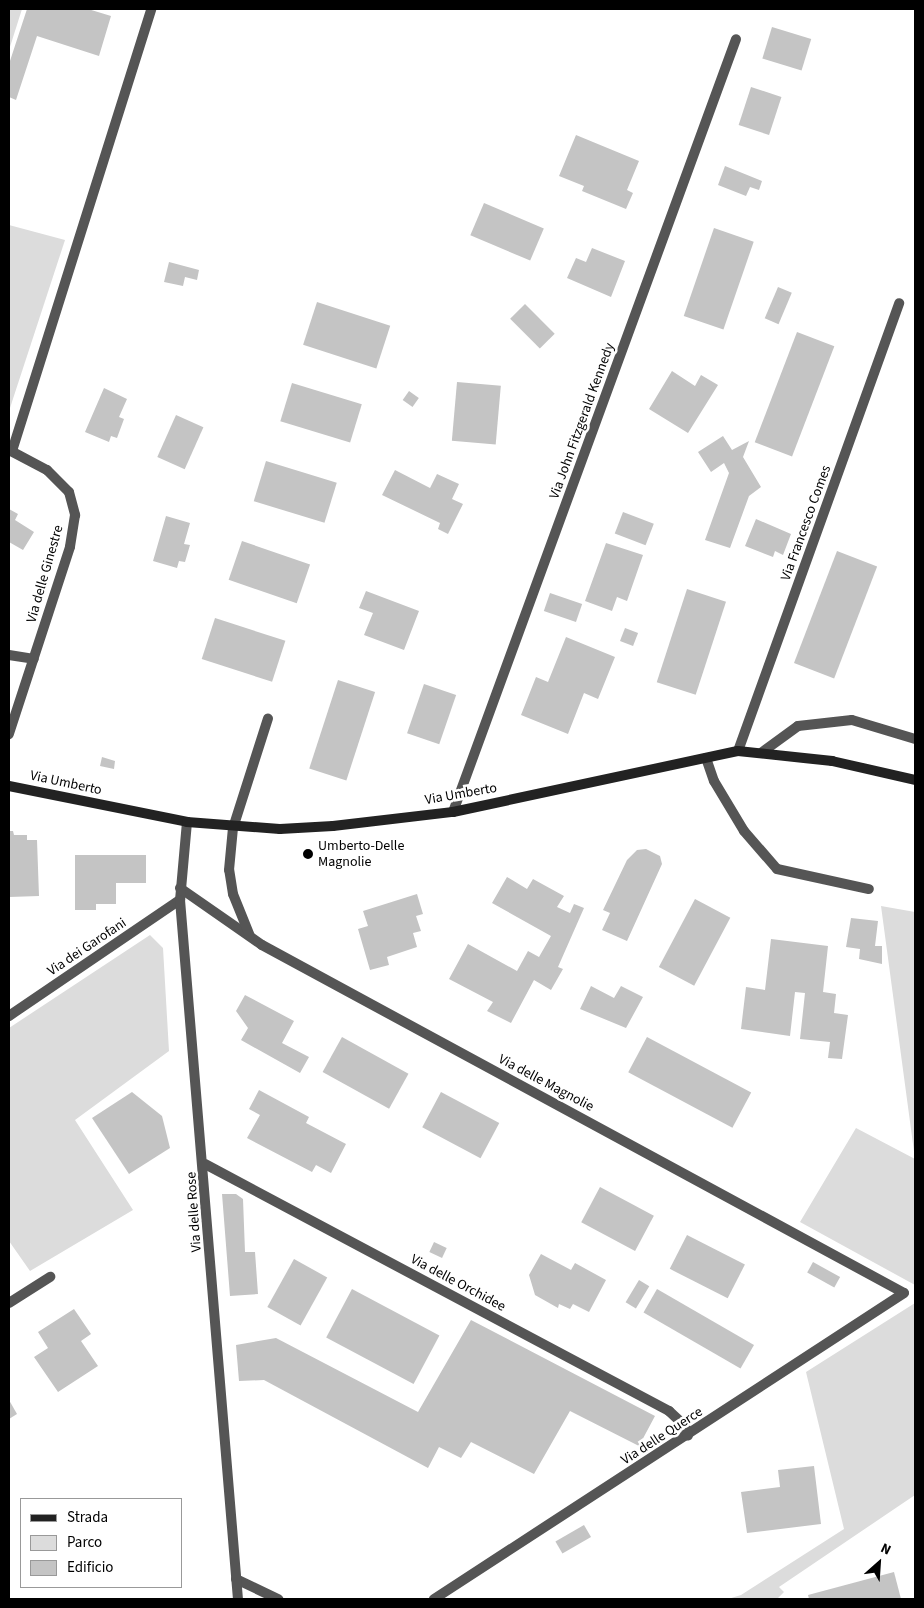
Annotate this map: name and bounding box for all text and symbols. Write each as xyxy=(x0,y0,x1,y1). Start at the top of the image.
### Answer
street label: Via John Fitzgerald Kennedy xyxy=(546,341,618,501)
street label: Via Francesco Comes xyxy=(777,463,835,583)
street label: Via delle Ginestre xyxy=(23,523,67,625)
street label: Via Umberto xyxy=(29,767,103,799)
street label: Via Umberto xyxy=(424,779,498,809)
place label: Umberto-Delle Magnolie xyxy=(318,838,404,870)
marker: Umberto-Delle Magnolie xyxy=(302,848,314,860)
street label: Via dei Garofani xyxy=(44,914,130,980)
street label: Via delle Magnolie xyxy=(495,1051,597,1115)
street label: Via delle Rose xyxy=(183,1171,205,1253)
street label: Via delle Orchidee xyxy=(408,1251,508,1315)
street label: Via delle Querce xyxy=(618,1403,706,1469)
legend xyxy=(20,1498,182,1588)
text: Strada xyxy=(67,1507,108,1528)
text: Parco xyxy=(67,1532,102,1553)
north arrow xyxy=(854,1538,904,1588)
text: N xyxy=(877,1538,894,1561)
text: Edificio xyxy=(67,1557,114,1578)

